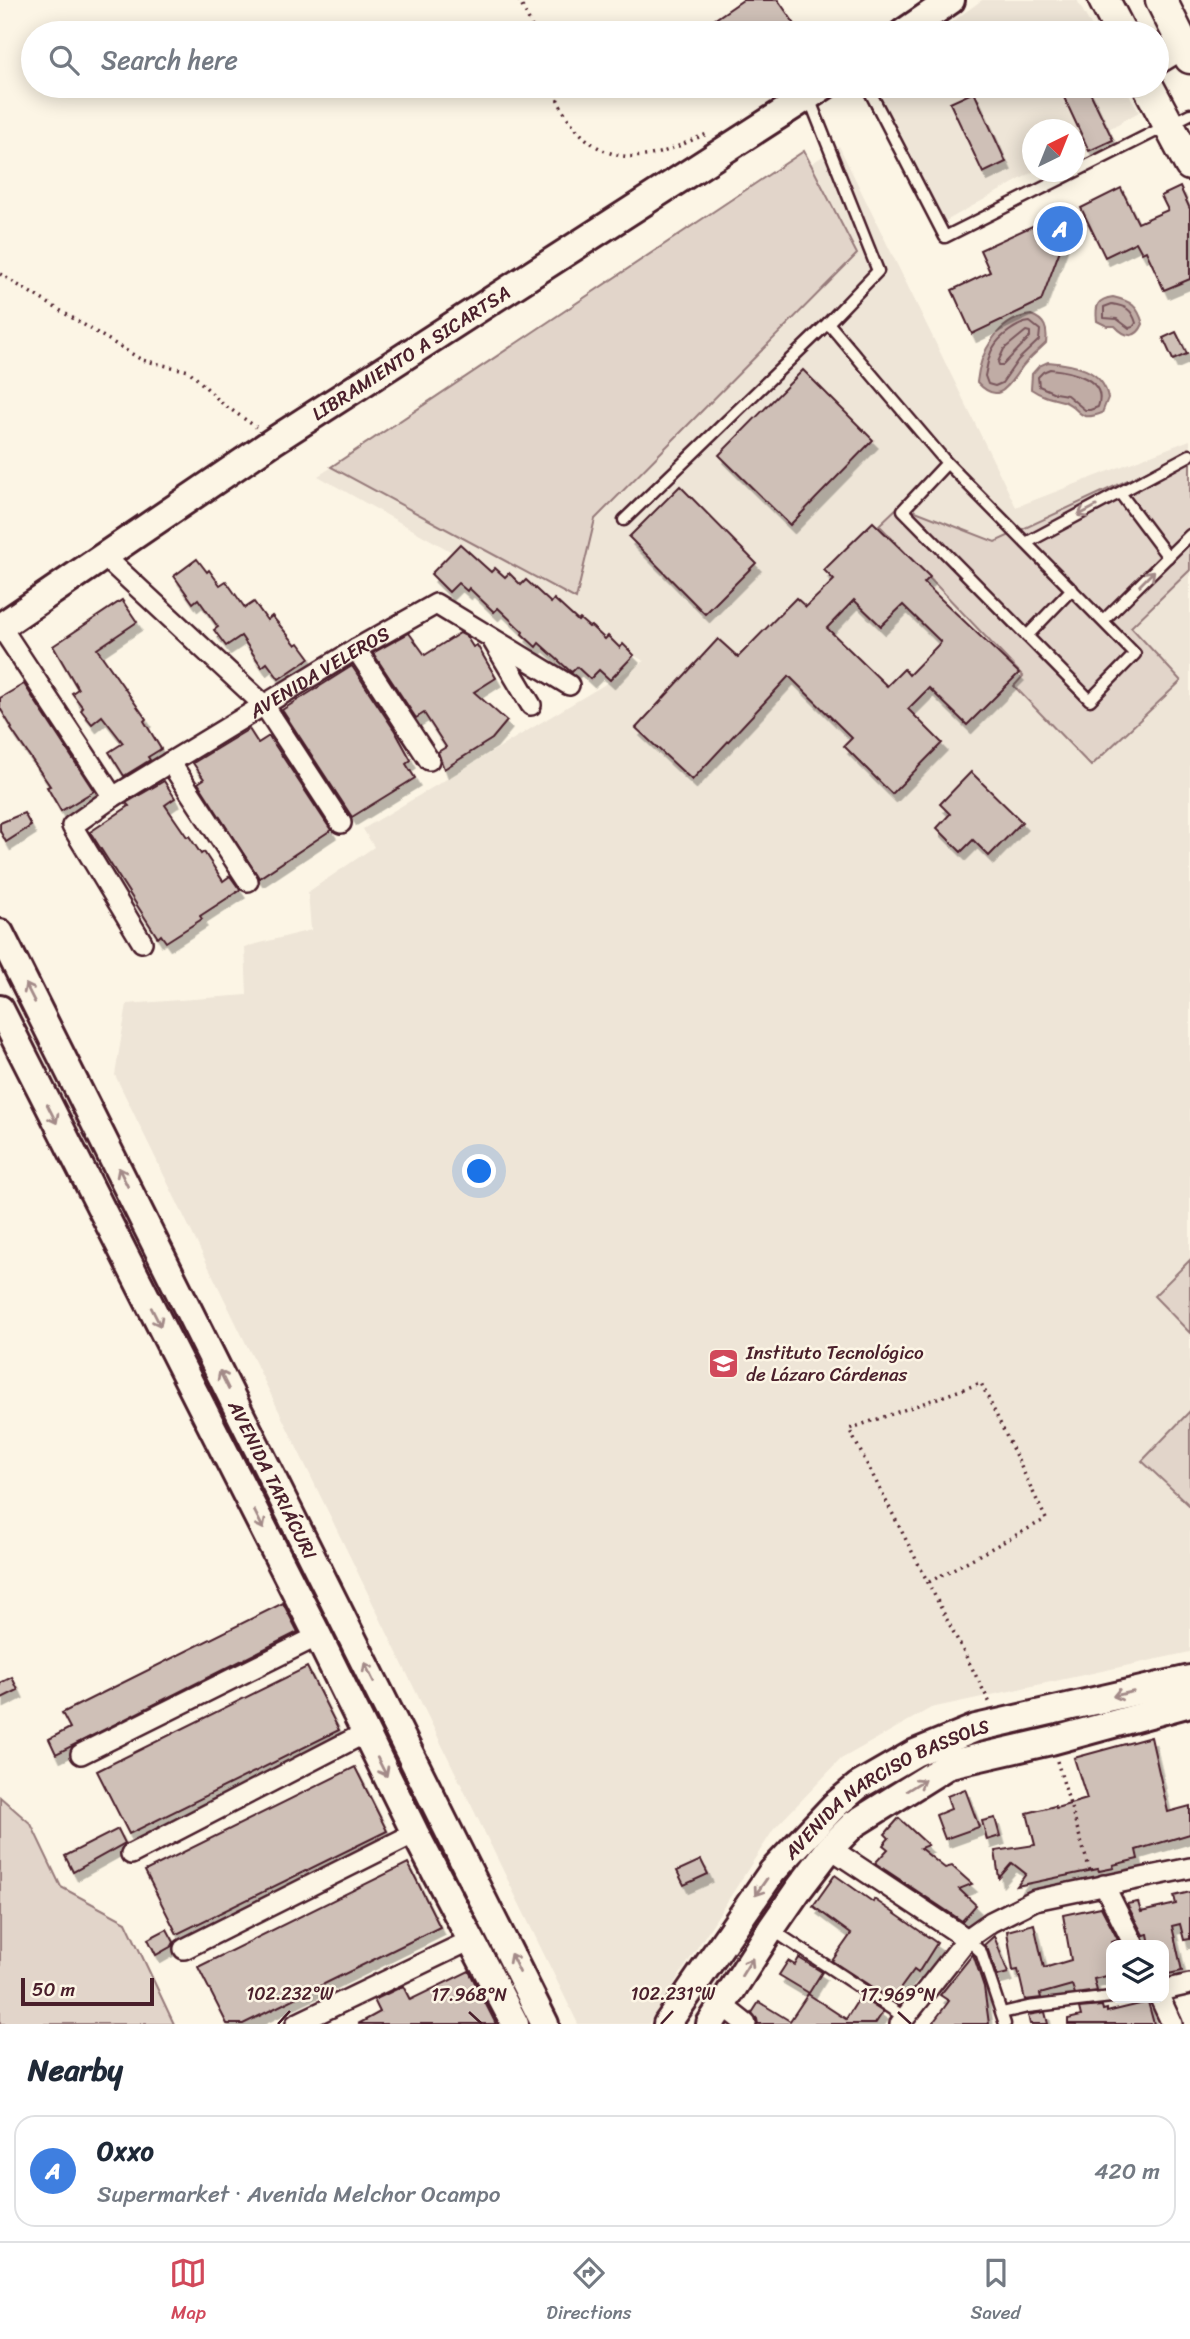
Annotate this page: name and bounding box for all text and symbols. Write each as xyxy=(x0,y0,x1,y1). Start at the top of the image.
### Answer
search box xyxy=(21,21,1169,98)
text: Search here xyxy=(101,37,238,83)
icon: search xyxy=(45,41,83,79)
north arrow xyxy=(1022,119,1085,182)
pin: A xyxy=(1037,203,1083,255)
street label: LIBRAMIENTO A SICARTSA xyxy=(305,276,517,429)
one-way arrow xyxy=(1077,504,1097,518)
one-way arrow xyxy=(1138,569,1155,586)
street label: AVENIDA VELEROS xyxy=(242,617,396,728)
one-way arrow xyxy=(23,983,37,1004)
one-way arrow xyxy=(46,1103,60,1124)
your location xyxy=(462,1154,496,1188)
one-way arrow xyxy=(115,1167,129,1188)
one-way arrow xyxy=(149,1306,163,1327)
place label: Instituto Tecnológico de Lázaro Cárdenas xyxy=(745,1336,924,1391)
school or university icon: Instituto Tecnológico de Lázaro Cárdenas xyxy=(706,1346,740,1380)
one-way arrow xyxy=(217,1370,231,1391)
street label: AVENIDA TARIÁCURI xyxy=(218,1394,326,1565)
one-way arrow xyxy=(252,1509,266,1530)
one-way arrow xyxy=(362,1662,376,1683)
one-way arrow xyxy=(1113,1689,1135,1702)
street label: AVENIDA NARCISO BASSOLS xyxy=(775,1710,992,1868)
one-way arrow xyxy=(376,1756,390,1777)
one-way arrow xyxy=(906,1778,926,1792)
one-way arrow xyxy=(754,1877,768,1896)
map controls xyxy=(1106,1940,1169,2003)
button: layers xyxy=(1106,1940,1169,2003)
one-way arrow xyxy=(507,1953,521,1974)
one-way arrow xyxy=(740,1957,754,1977)
text: 50 m xyxy=(32,1973,75,2006)
scale bar xyxy=(21,1975,154,2007)
text: 102.232°W xyxy=(246,1978,335,2010)
text: 102.231°W xyxy=(631,1978,716,2010)
text: 17.968°N xyxy=(431,1979,507,2011)
text: 17.969°N xyxy=(860,1979,936,2011)
text: Nearby xyxy=(28,2043,123,2097)
text: Oxxo xyxy=(97,2128,154,2174)
text: A xyxy=(45,2151,61,2192)
text: 420 m xyxy=(1094,2151,1160,2192)
text: Supermarket · Avenida Melchor Ocampo xyxy=(97,2174,500,2215)
tab: Map xyxy=(169,2254,207,2329)
tab: Directions xyxy=(546,2254,632,2329)
tab: Saved xyxy=(970,2254,1021,2329)

